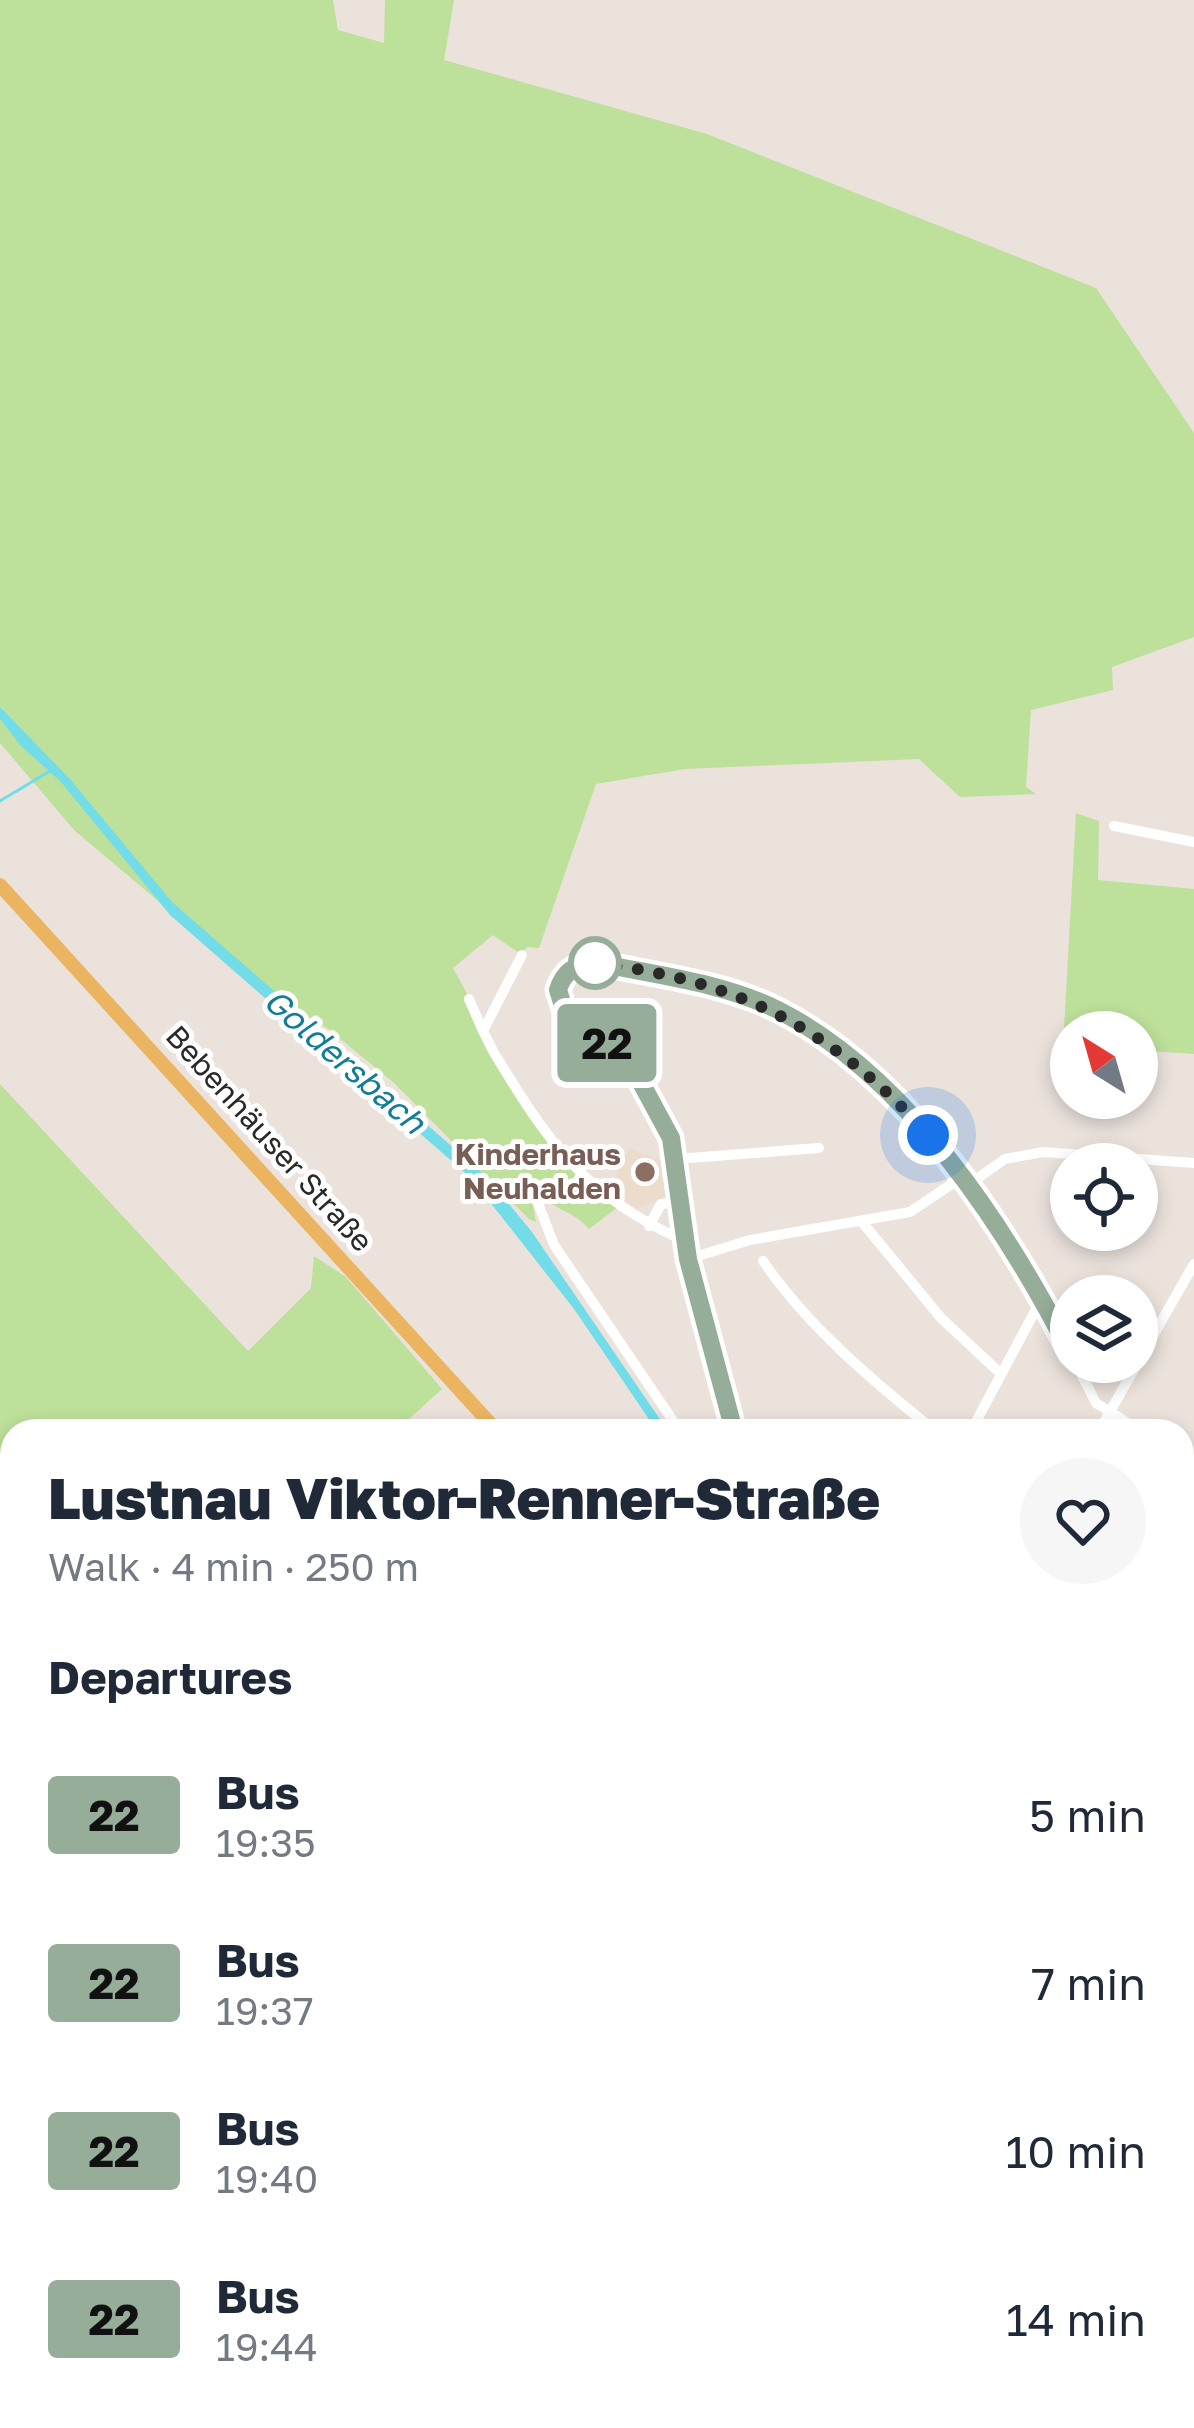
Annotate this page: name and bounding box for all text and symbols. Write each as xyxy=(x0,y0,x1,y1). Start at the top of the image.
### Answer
unlabelled marker xyxy=(570,938,620,988)
water label: Goldersbach xyxy=(257,980,435,1142)
line badge: 22 xyxy=(553,1004,661,1082)
north arrow xyxy=(1050,1011,1158,1119)
map controls xyxy=(1050,1011,1158,1383)
street label: Bebenhäuser Straße xyxy=(159,1018,381,1259)
text: 22 xyxy=(581,1018,633,1068)
your location xyxy=(898,1105,958,1165)
place label: Kinderhaus Neuhalden xyxy=(455,1136,621,1206)
button: locate xyxy=(1050,1143,1158,1251)
marker: Kinderhaus Neuhalden xyxy=(632,1159,658,1185)
button: layers xyxy=(1050,1275,1158,1383)
button: heart xyxy=(1020,1458,1146,1584)
text: Lustnau Viktor-Renner-Straße xyxy=(48,1463,880,1532)
text: Walk · 4 min · 250 m xyxy=(48,1543,419,1590)
text: Departures xyxy=(48,1650,292,1704)
text: Bus xyxy=(216,1765,300,1819)
text: 5 min xyxy=(1029,1788,1146,1842)
text: 22 xyxy=(88,1790,140,1840)
text: 19:35 xyxy=(216,1819,316,1866)
text: Bus xyxy=(216,1933,300,1987)
text: 7 min xyxy=(1031,1956,1146,2010)
text: 22 xyxy=(88,1958,140,2008)
text: 19:37 xyxy=(216,1987,314,2034)
text: Bus xyxy=(216,2101,300,2155)
text: 10 min xyxy=(1005,2124,1146,2178)
text: 22 xyxy=(88,2126,140,2176)
text: 19:40 xyxy=(216,2155,318,2202)
text: Bus xyxy=(216,2269,300,2323)
text: 14 min xyxy=(1006,2292,1146,2346)
text: 22 xyxy=(88,2294,140,2344)
text: 19:44 xyxy=(216,2323,318,2370)

